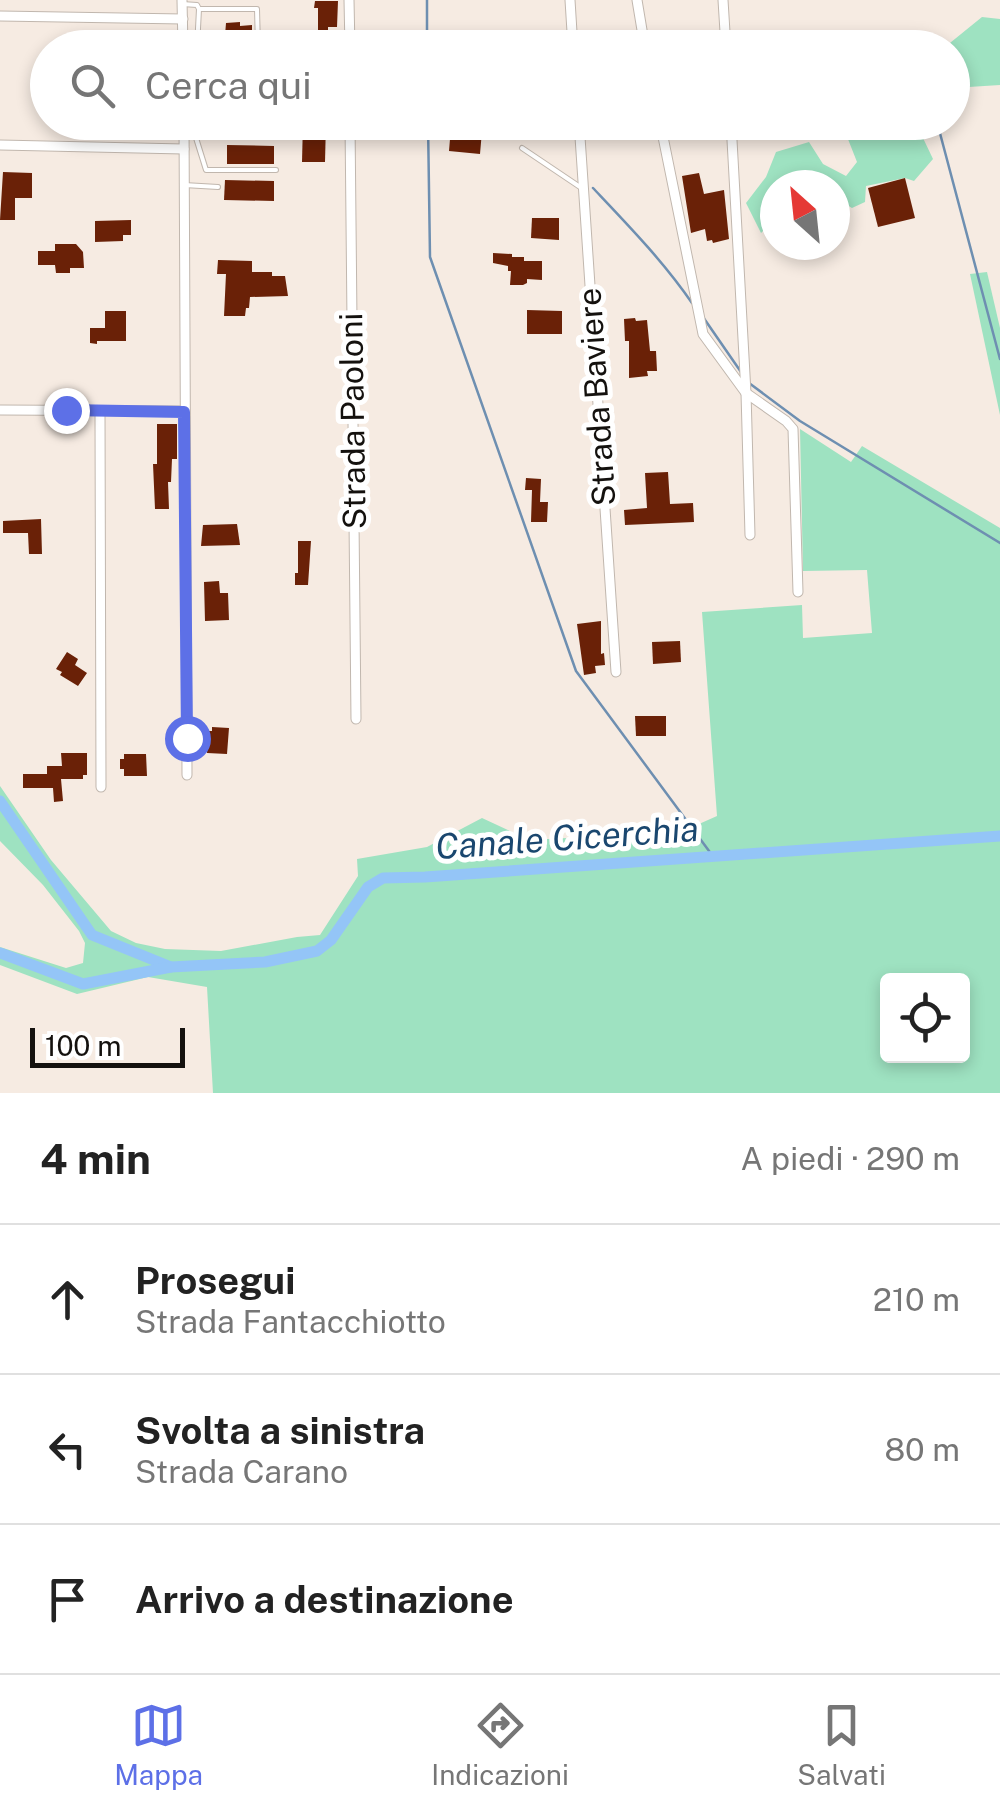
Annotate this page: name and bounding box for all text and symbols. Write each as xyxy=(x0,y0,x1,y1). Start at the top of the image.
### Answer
search box xyxy=(30,30,970,140)
icon: search xyxy=(65,58,120,113)
text: Cerca qui xyxy=(145,63,312,108)
north arrow xyxy=(760,170,850,260)
street label: Strada Baviere xyxy=(570,287,623,507)
street label: Strada Paoloni xyxy=(332,312,373,530)
route end xyxy=(44,388,90,434)
route start xyxy=(165,716,211,762)
water label: Canale Cicerchia xyxy=(434,808,700,867)
map controls xyxy=(880,973,970,1063)
button: locate xyxy=(880,973,970,1063)
scale bar xyxy=(30,1023,185,1068)
text: 100 m xyxy=(45,1029,122,1062)
text: 4 min xyxy=(40,1134,151,1183)
text: A piedi · 290 m xyxy=(741,1140,960,1177)
text: Prosegui xyxy=(135,1258,295,1303)
icon: ahead xyxy=(40,1272,95,1327)
text: 210 m xyxy=(873,1281,960,1318)
text: Strada Fantacchiotto xyxy=(135,1303,446,1340)
text: Svolta a sinistra xyxy=(135,1408,425,1453)
icon: left xyxy=(40,1422,95,1477)
text: 80 m xyxy=(884,1431,960,1468)
text: Strada Carano xyxy=(135,1453,348,1490)
icon: arrive xyxy=(40,1572,95,1627)
text: Arrivo a destinazione xyxy=(135,1577,514,1622)
tab: Mappa xyxy=(114,1698,203,1791)
tab: Indicazioni xyxy=(431,1698,569,1791)
tab: Salvati xyxy=(797,1698,886,1791)

